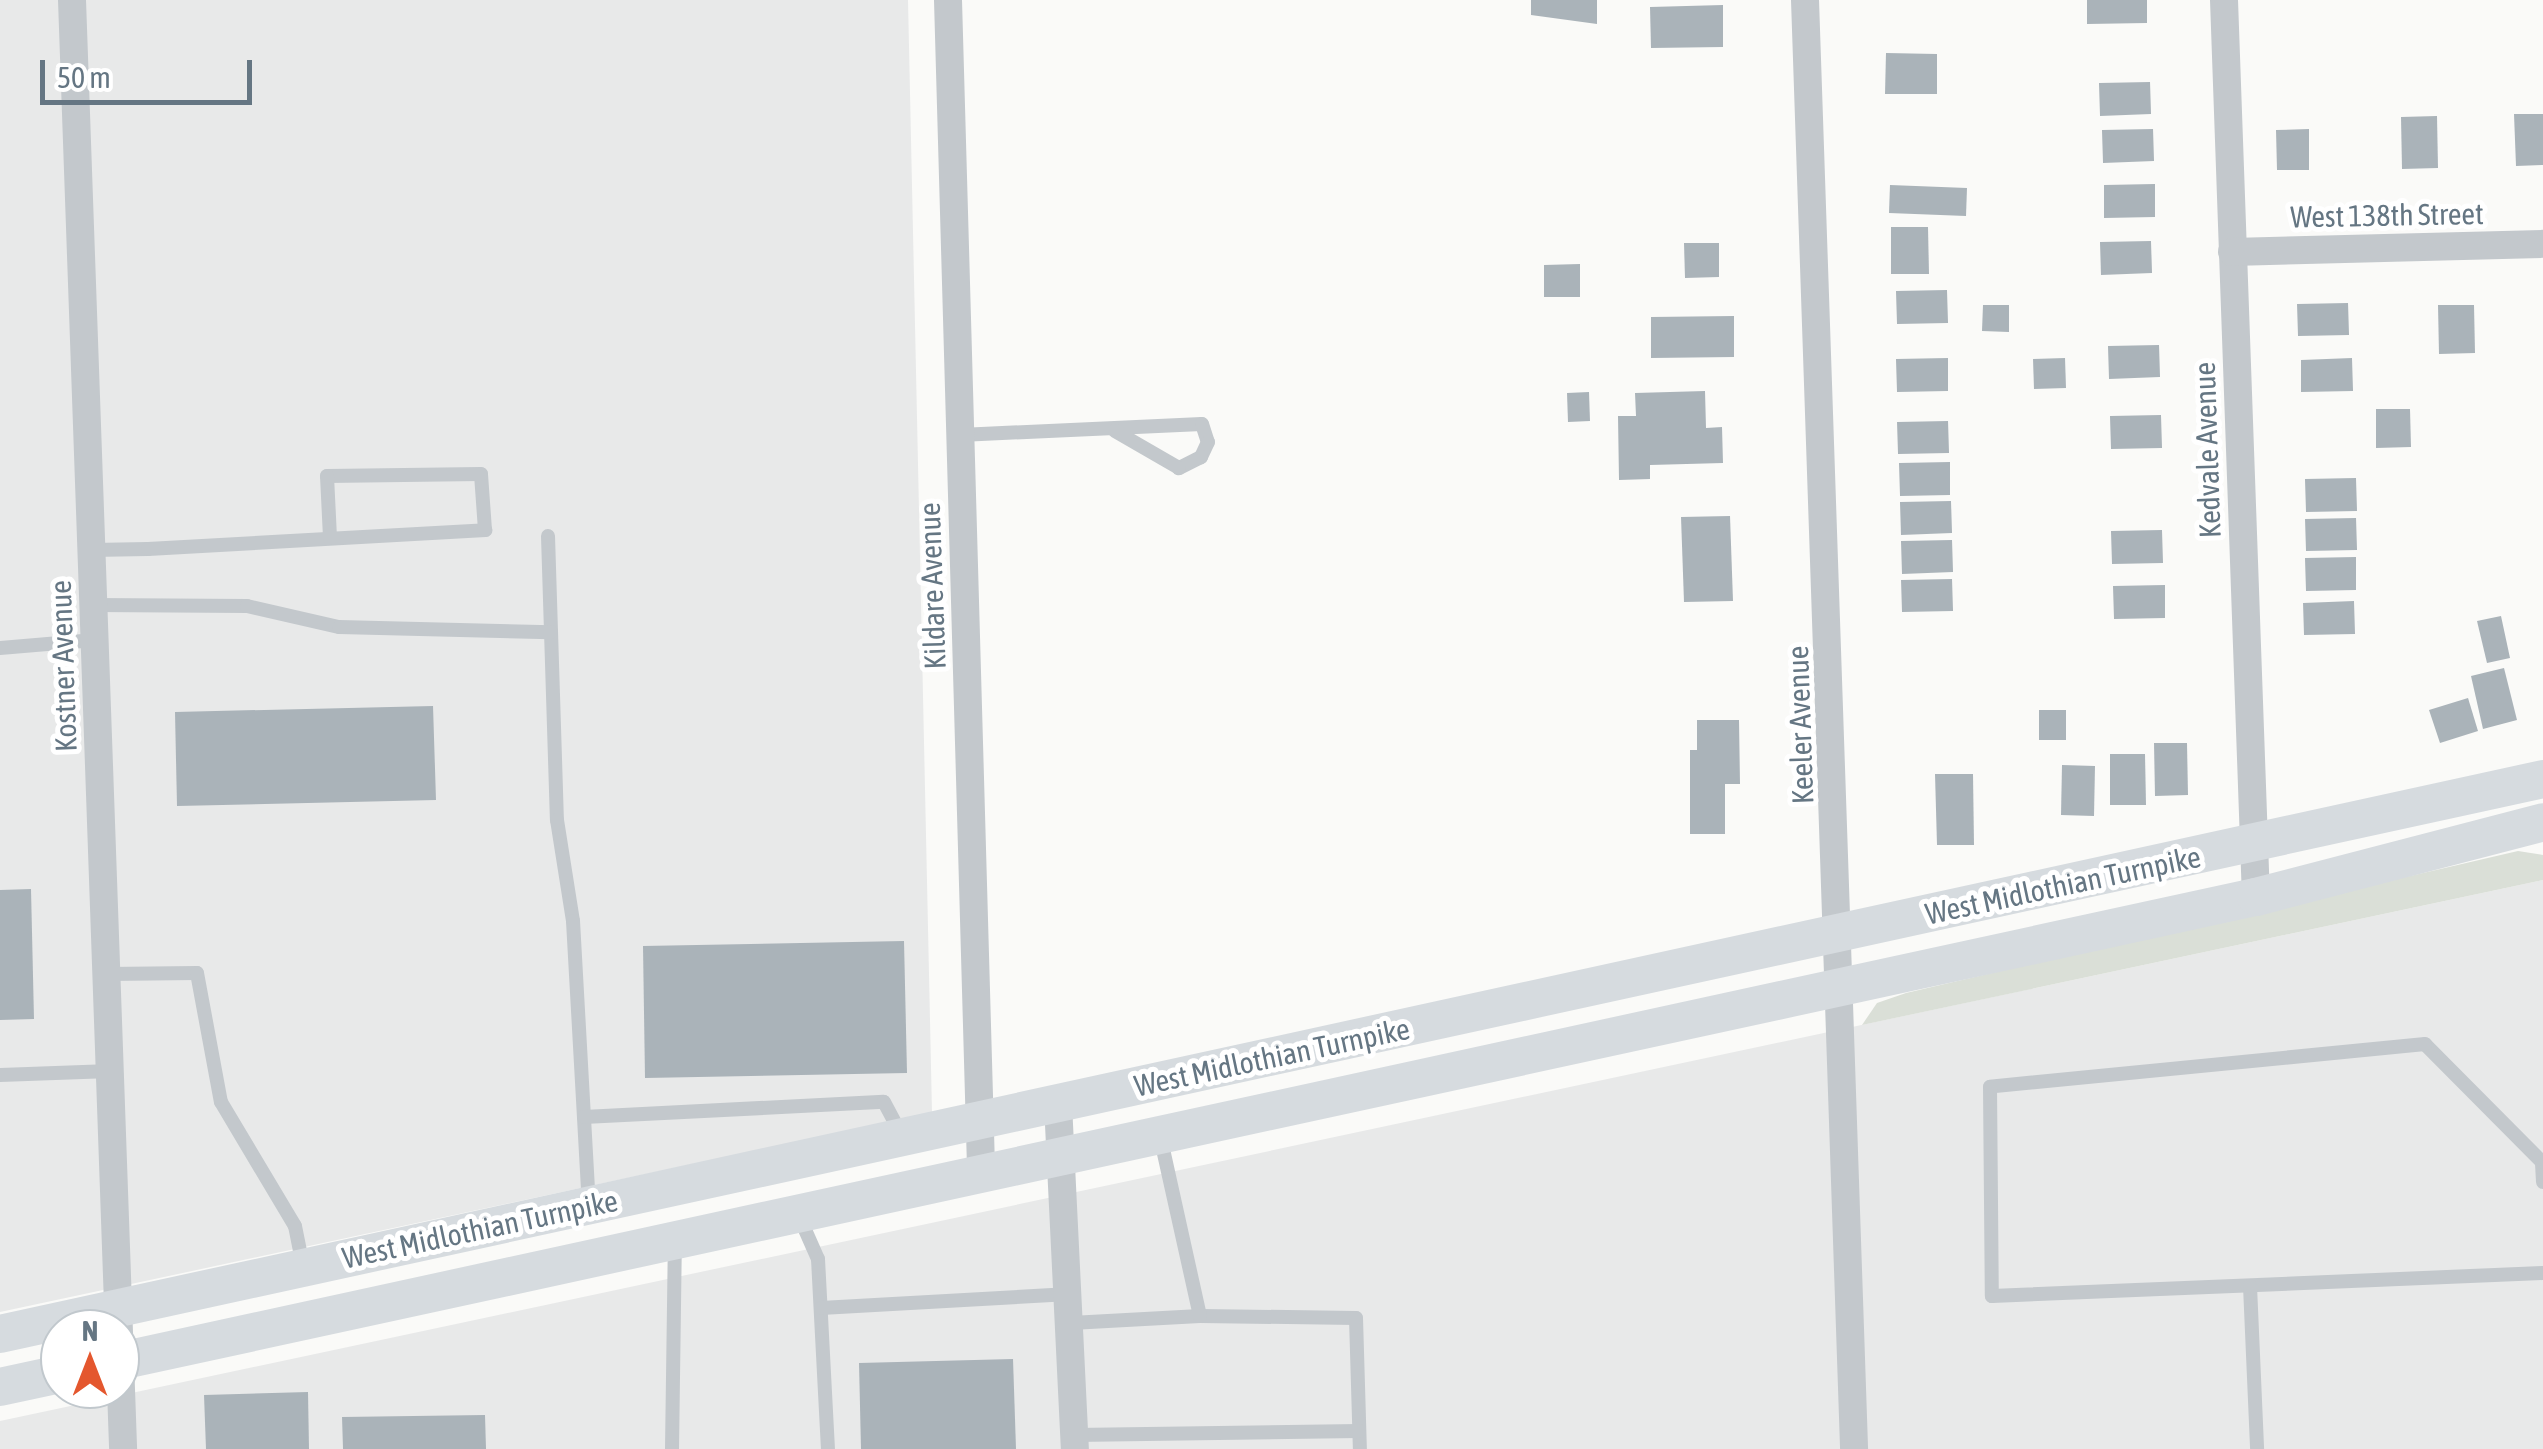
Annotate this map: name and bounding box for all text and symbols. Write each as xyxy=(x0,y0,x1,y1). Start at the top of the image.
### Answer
scale bar xyxy=(45,40,258,102)
text: 50 m xyxy=(57,60,111,94)
street label: West 138th Street xyxy=(2290,195,2484,235)
street label: Kedvale Avenue xyxy=(2186,361,2228,539)
street label: Kildare Avenue xyxy=(911,502,953,670)
street label: Kostner Avenue xyxy=(42,580,84,752)
street label: Keeler Avenue xyxy=(1779,645,1821,805)
street label: West Midlothian Turnpike xyxy=(1922,838,2204,932)
street label: West Midlothian Turnpike xyxy=(1131,1010,1413,1104)
street label: West Midlothian Turnpike xyxy=(339,1182,621,1276)
north arrow xyxy=(40,1309,140,1409)
text: N xyxy=(82,1315,98,1347)

